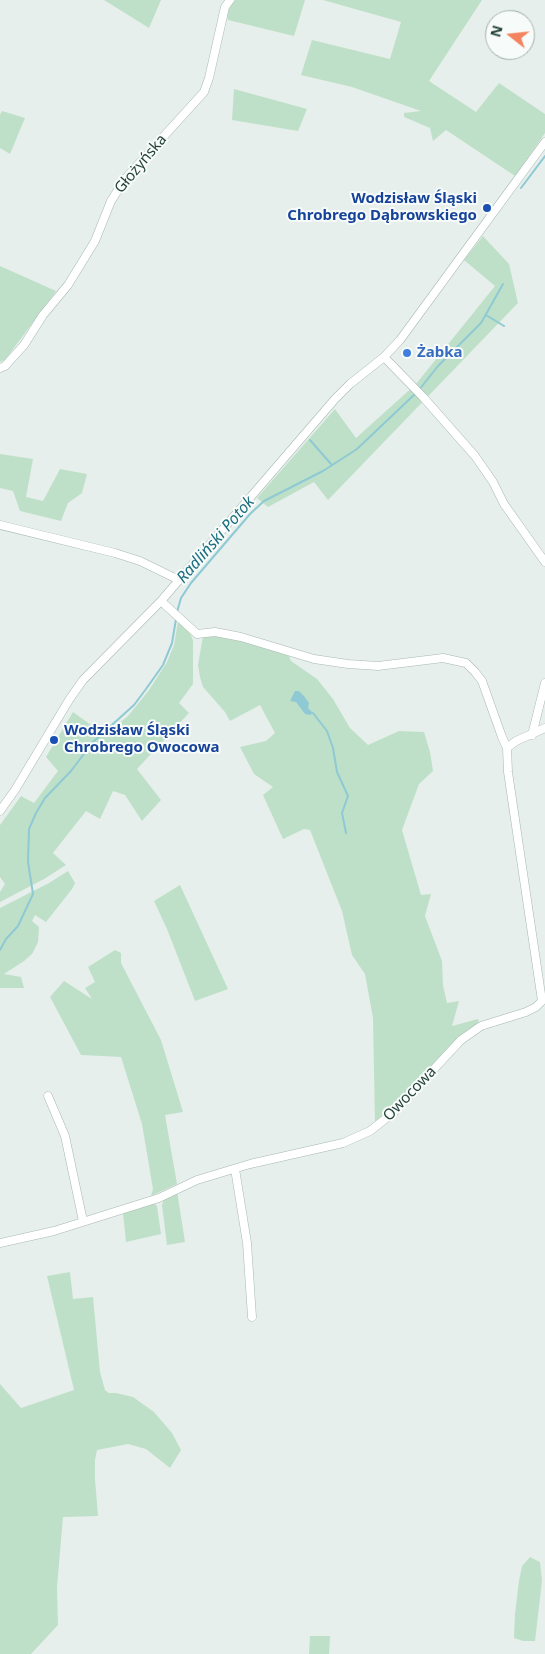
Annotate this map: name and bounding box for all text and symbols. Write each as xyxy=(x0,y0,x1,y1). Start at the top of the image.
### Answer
north arrow xyxy=(485,10,535,60)
text: N xyxy=(485,23,507,39)
street label: Głożyńska xyxy=(111,131,171,197)
place label: Wodzisław Śląski Chrobrego Dąbrowskiego xyxy=(287,190,477,225)
marker: Wodzisław Śląski Chrobrego Dąbrowskiego xyxy=(481,202,493,214)
place label: Żabka xyxy=(417,344,462,362)
marker: Żabka xyxy=(401,347,413,359)
water label: Radliński Potok xyxy=(173,493,259,587)
place label: Wodzisław Śląski Chrobrego Owocowa xyxy=(64,722,219,757)
marker: Wodzisław Śląski Chrobrego Owocowa xyxy=(48,734,60,746)
street label: Owocowa xyxy=(380,1063,440,1125)

